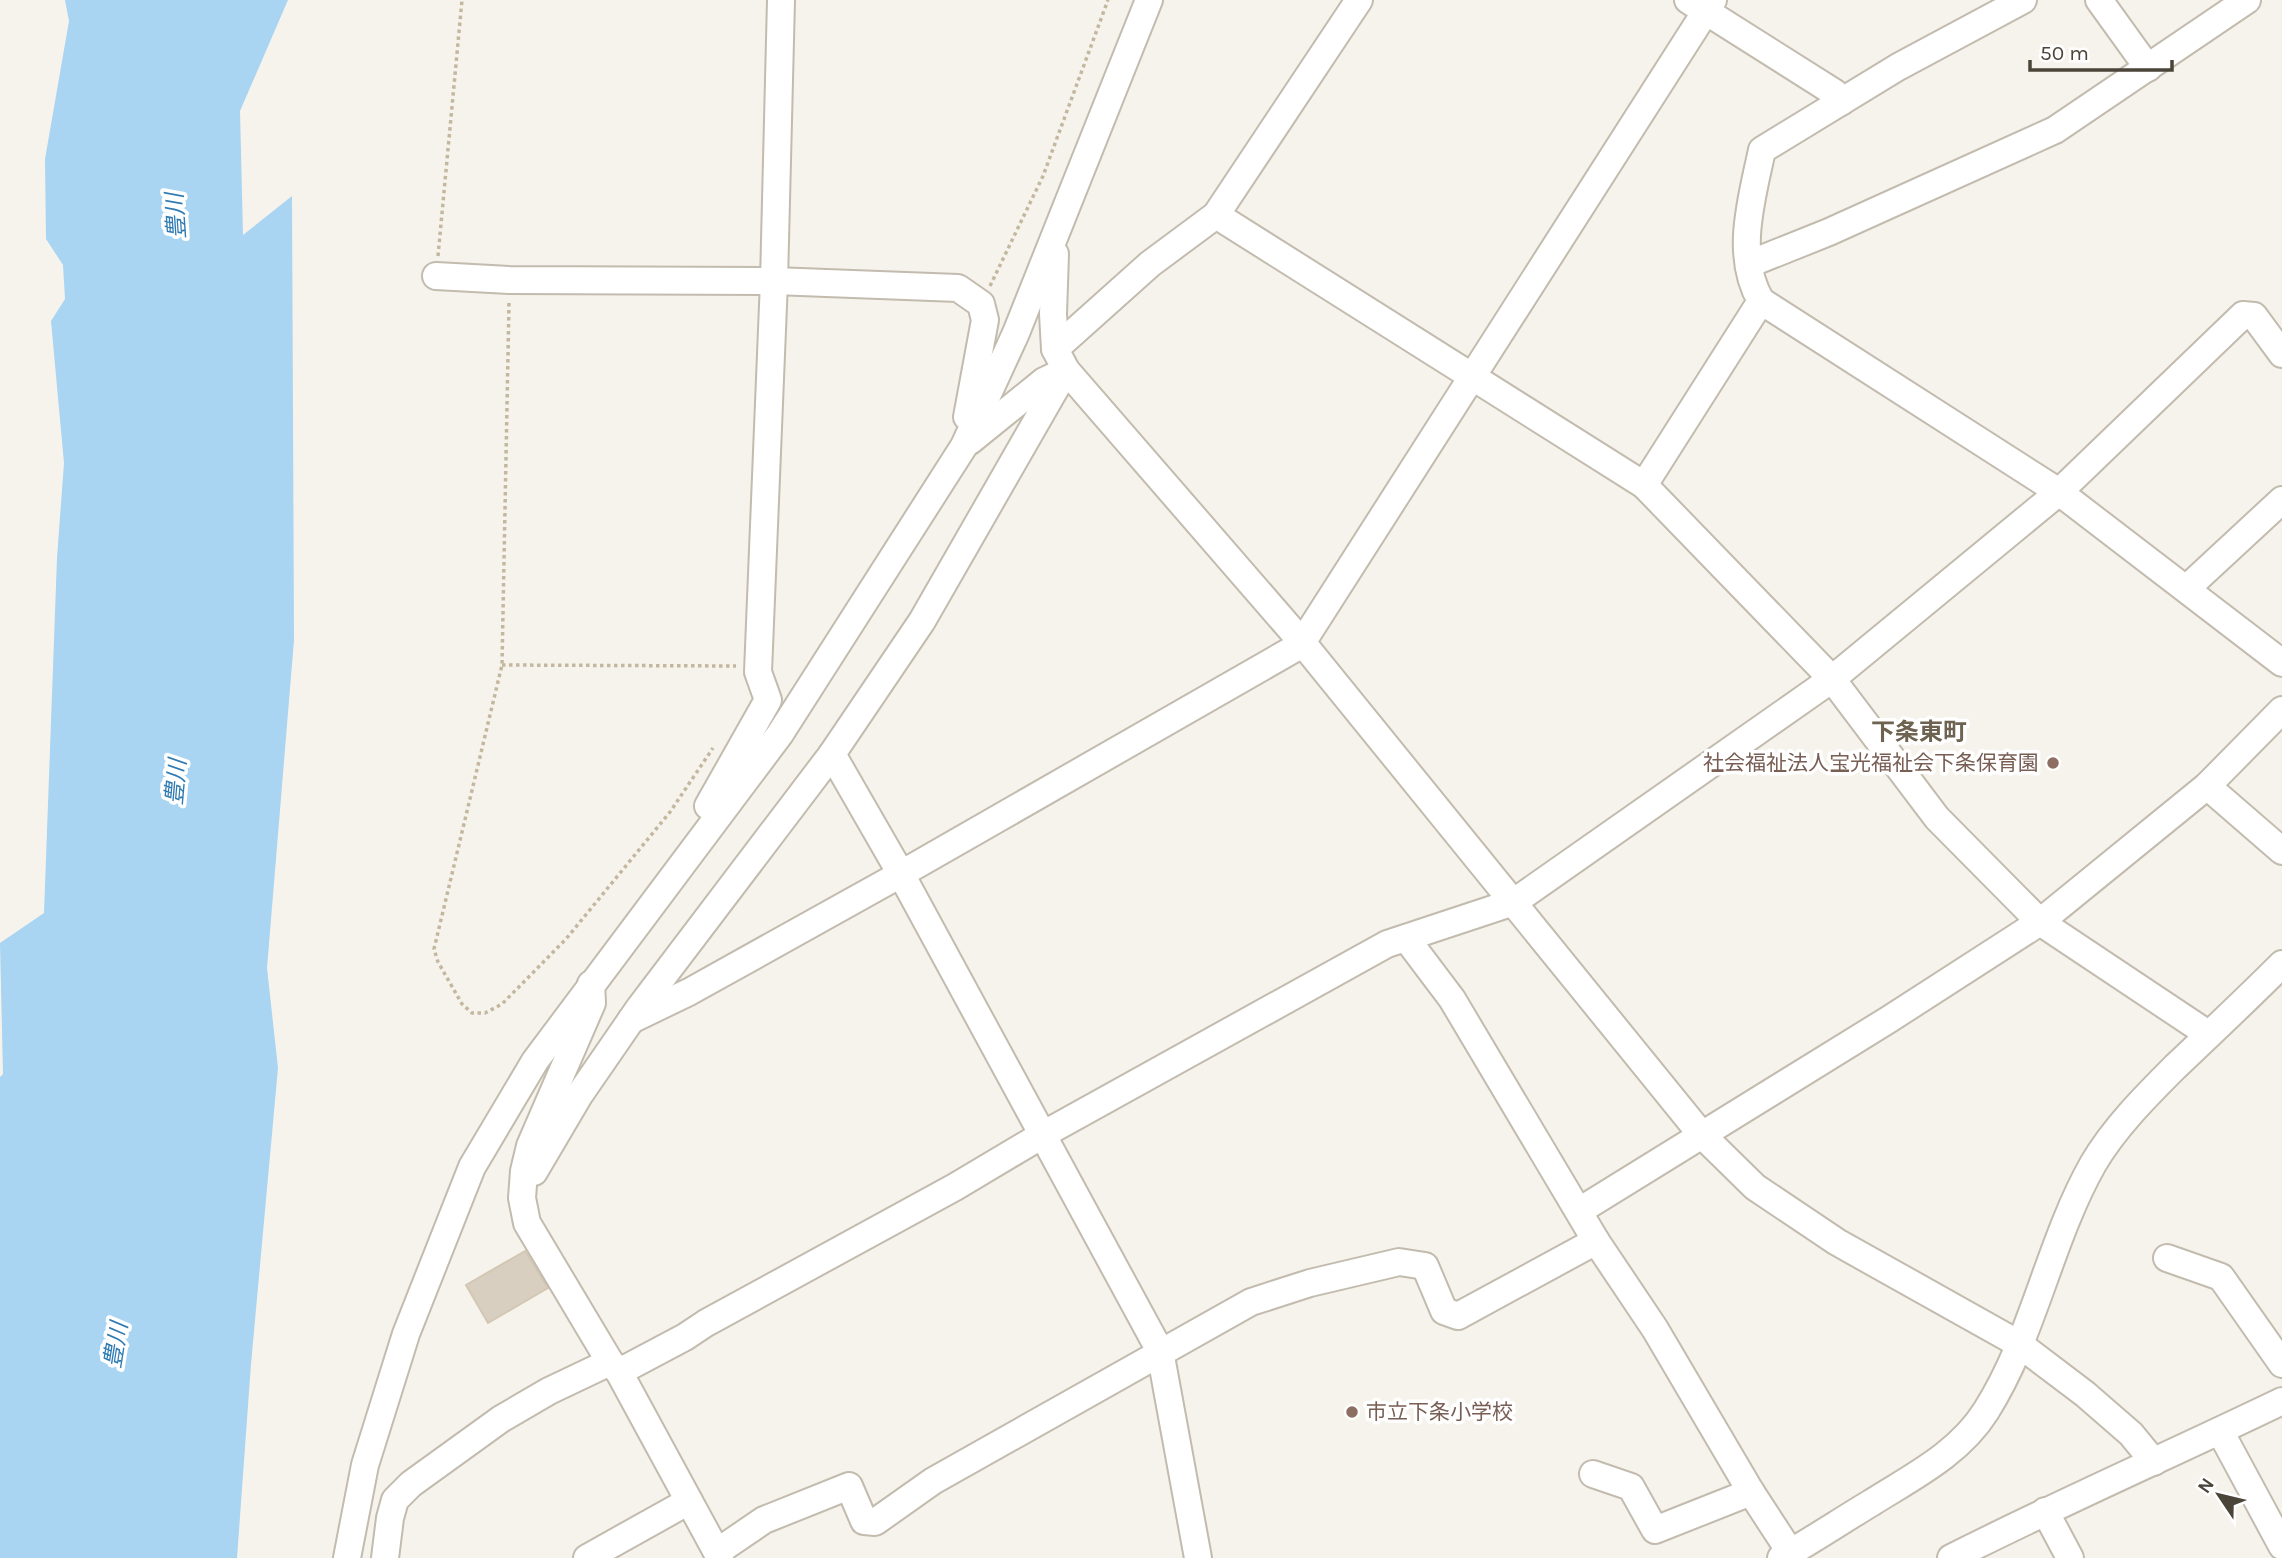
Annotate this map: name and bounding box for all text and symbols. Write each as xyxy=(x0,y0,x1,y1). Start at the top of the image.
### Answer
scale bar xyxy=(2030,28,2172,72)
text: 50 m xyxy=(2040,41,2089,65)
water label: 豊川 xyxy=(161,189,191,240)
district label: 下条東町 xyxy=(1871,718,1967,746)
place label: 社会福祉法人宝光福祉会下条保育園 xyxy=(1703,751,2039,775)
water label: 豊川 xyxy=(161,755,192,806)
marker: 社会福祉法人宝光福祉会下条保育園 xyxy=(2045,755,2061,771)
water label: 豊川 xyxy=(99,1317,133,1370)
place label: 市立下条小学校 xyxy=(1366,1400,1513,1424)
marker: 市立下条小学校 xyxy=(1344,1404,1360,1420)
north arrow xyxy=(2184,1460,2254,1530)
text: N xyxy=(2193,1474,2219,1498)

